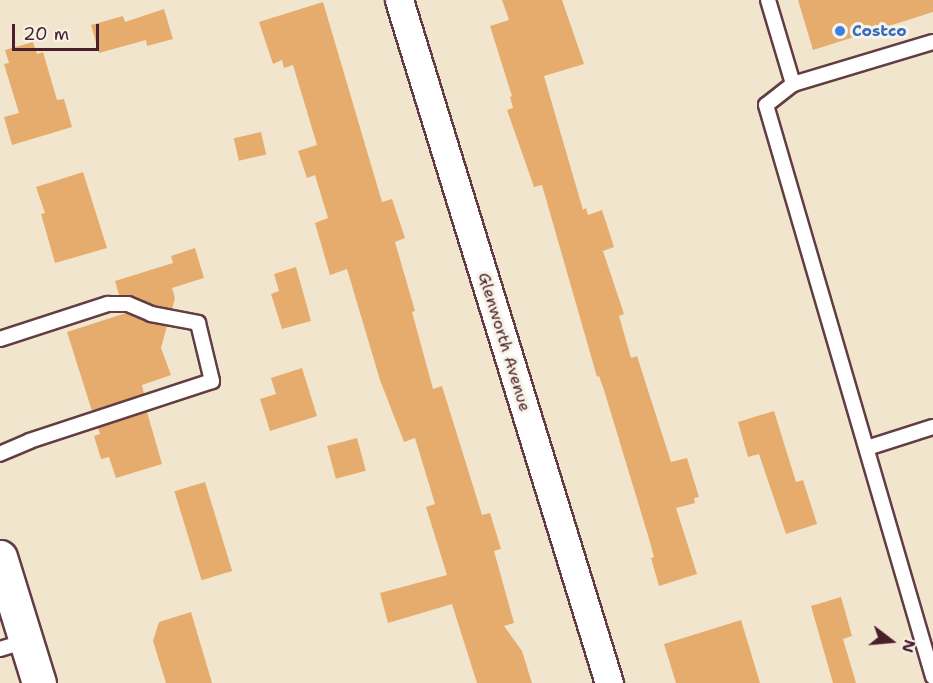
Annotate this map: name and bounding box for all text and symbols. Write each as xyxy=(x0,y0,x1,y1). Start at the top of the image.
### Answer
scale bar xyxy=(15,12,102,50)
place label: Costco xyxy=(852,21,907,41)
text: 20 m xyxy=(23,22,69,46)
marker: Costco xyxy=(833,24,847,38)
street label: Glenworth Avenue xyxy=(474,270,534,414)
north arrow xyxy=(861,611,921,671)
text: N xyxy=(897,637,921,655)

